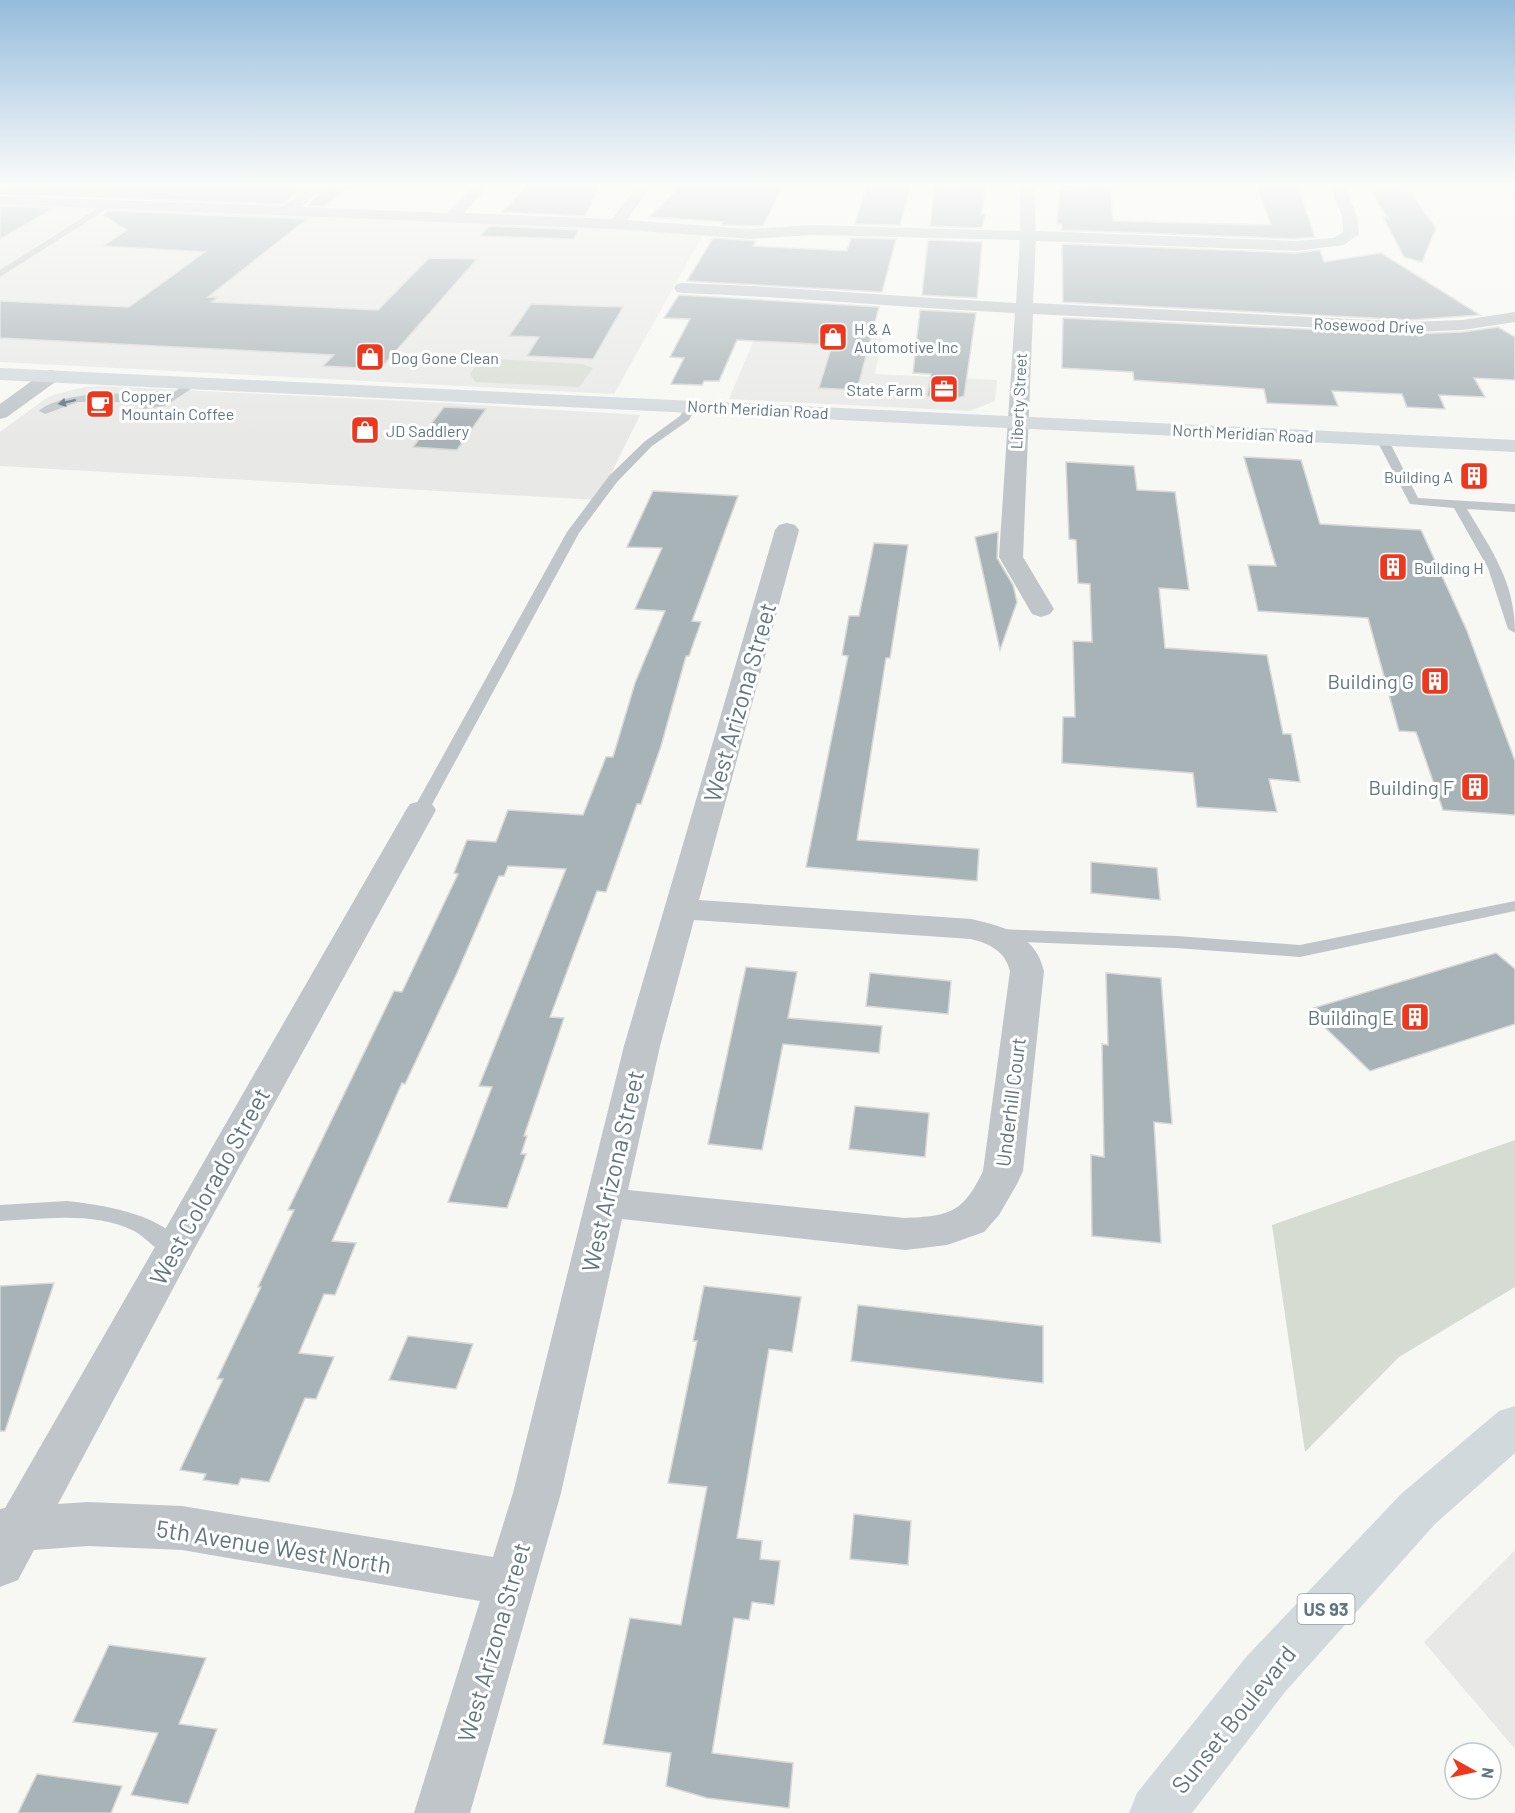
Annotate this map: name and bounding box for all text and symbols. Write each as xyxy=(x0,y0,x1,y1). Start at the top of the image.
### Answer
street label: Rosewood Drive xyxy=(1313,314,1425,336)
place label: H & A Automotive Inc xyxy=(854,319,958,356)
shop icon: H & A Automotive Inc xyxy=(817,321,849,353)
shop icon: Dog Gone Clean xyxy=(354,341,386,373)
place label: Dog Gone Clean xyxy=(391,348,499,367)
street label: Liberty Street xyxy=(1006,352,1030,450)
office icon: State Farm xyxy=(928,373,960,405)
place label: State Farm xyxy=(847,380,923,399)
place label: Copper Mountain Coffee xyxy=(121,386,234,423)
cafe icon: Copper Mountain Coffee xyxy=(84,388,116,420)
street label: North Meridian Road xyxy=(687,396,829,422)
one-way arrow xyxy=(58,398,76,407)
shop icon: JD Saddlery xyxy=(349,414,381,446)
street label: North Meridian Road xyxy=(1172,420,1314,446)
place label: JD Saddlery xyxy=(386,421,470,440)
building icon: Building A xyxy=(1458,460,1490,492)
place label: Building A xyxy=(1384,467,1453,486)
building icon: Building H xyxy=(1377,551,1409,583)
place label: Building H xyxy=(1414,558,1484,577)
street label: West Arizona Street xyxy=(697,599,781,805)
building icon: Building G xyxy=(1419,665,1451,697)
place label: Building G xyxy=(1328,669,1414,693)
building icon: Building F xyxy=(1459,771,1491,803)
place label: Building F xyxy=(1368,775,1454,799)
building icon: Building E xyxy=(1399,1001,1431,1033)
place label: Building E xyxy=(1308,1005,1394,1029)
street label: Underhill Court xyxy=(990,1036,1030,1168)
street label: West Arizona Street xyxy=(575,1067,649,1275)
street label: West Colorado Street xyxy=(143,1082,275,1290)
street label: 5th Avenue West North xyxy=(154,1513,394,1579)
street label: West Arizona Street xyxy=(451,1539,535,1745)
road number: US 93 xyxy=(1298,1594,1354,1624)
street label: Sunset Boulevard xyxy=(1165,1639,1301,1799)
north arrow xyxy=(1443,1741,1503,1801)
text: N xyxy=(1478,1767,1498,1780)

